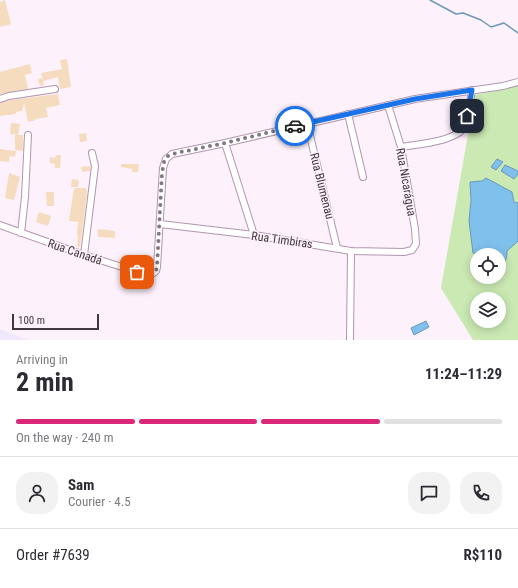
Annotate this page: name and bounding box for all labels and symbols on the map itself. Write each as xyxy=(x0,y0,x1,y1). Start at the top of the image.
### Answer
pin xyxy=(450,99,484,133)
courier xyxy=(275,106,315,146)
street label: Rua Nicarágua xyxy=(393,147,419,217)
street label: Rua Blumenau xyxy=(307,151,337,221)
street label: Rua Timbiras xyxy=(250,229,314,251)
street label: Rua Canadá xyxy=(46,236,104,268)
pin xyxy=(120,255,154,289)
scale bar xyxy=(12,312,99,331)

